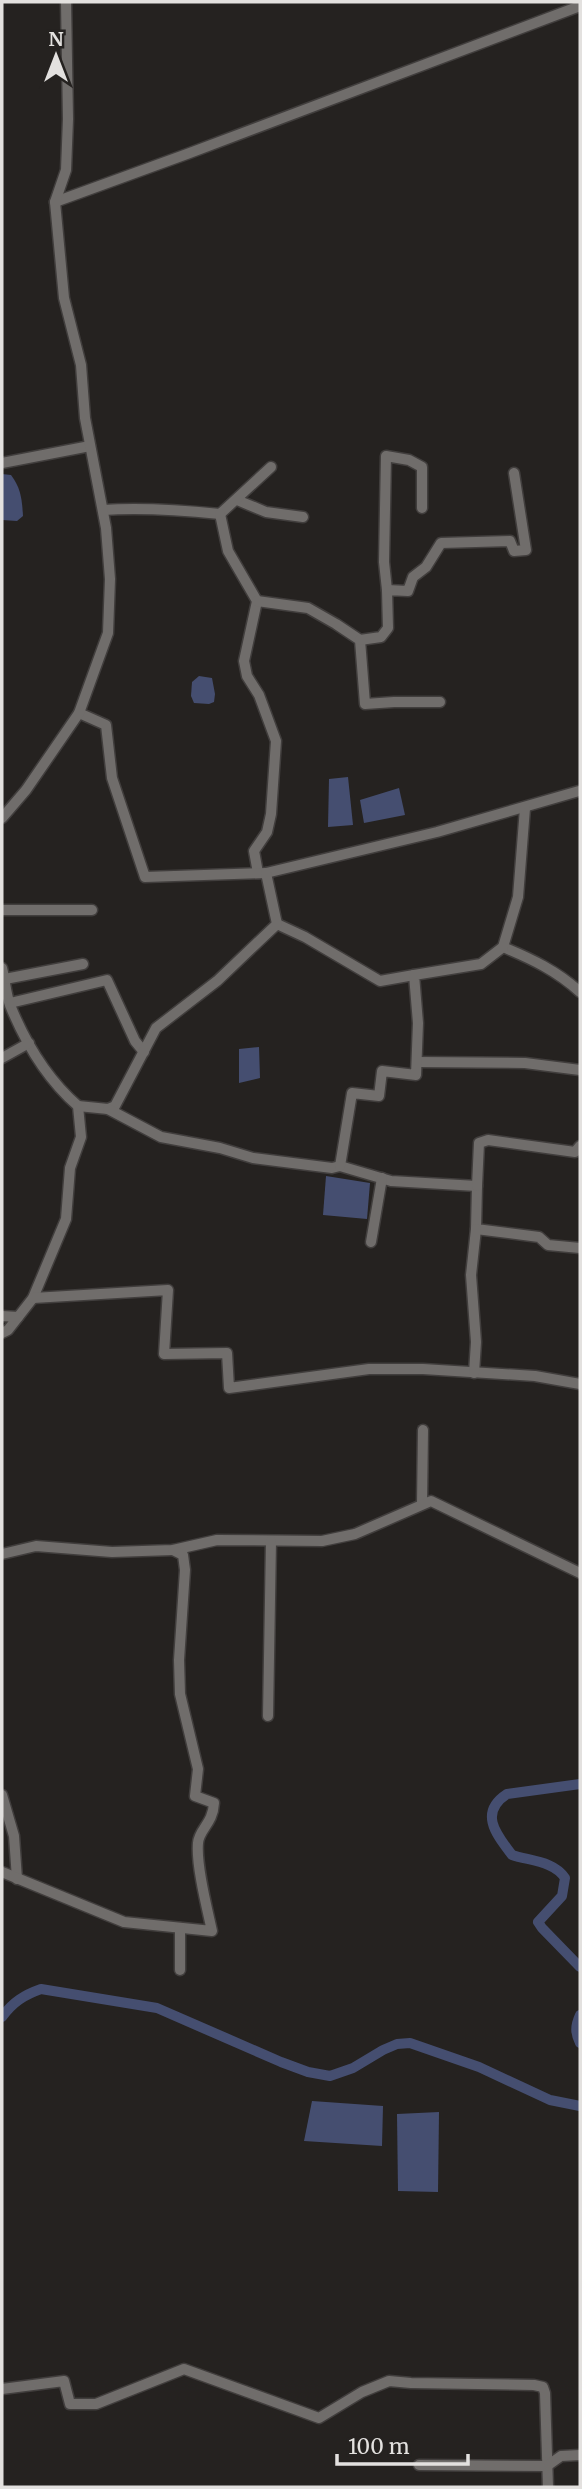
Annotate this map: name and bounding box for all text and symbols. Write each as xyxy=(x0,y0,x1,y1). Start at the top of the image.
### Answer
north arrow xyxy=(21,21,91,91)
text: N xyxy=(48,27,64,51)
scale bar xyxy=(337,2422,468,2466)
text: 100 m xyxy=(348,2433,410,2460)

